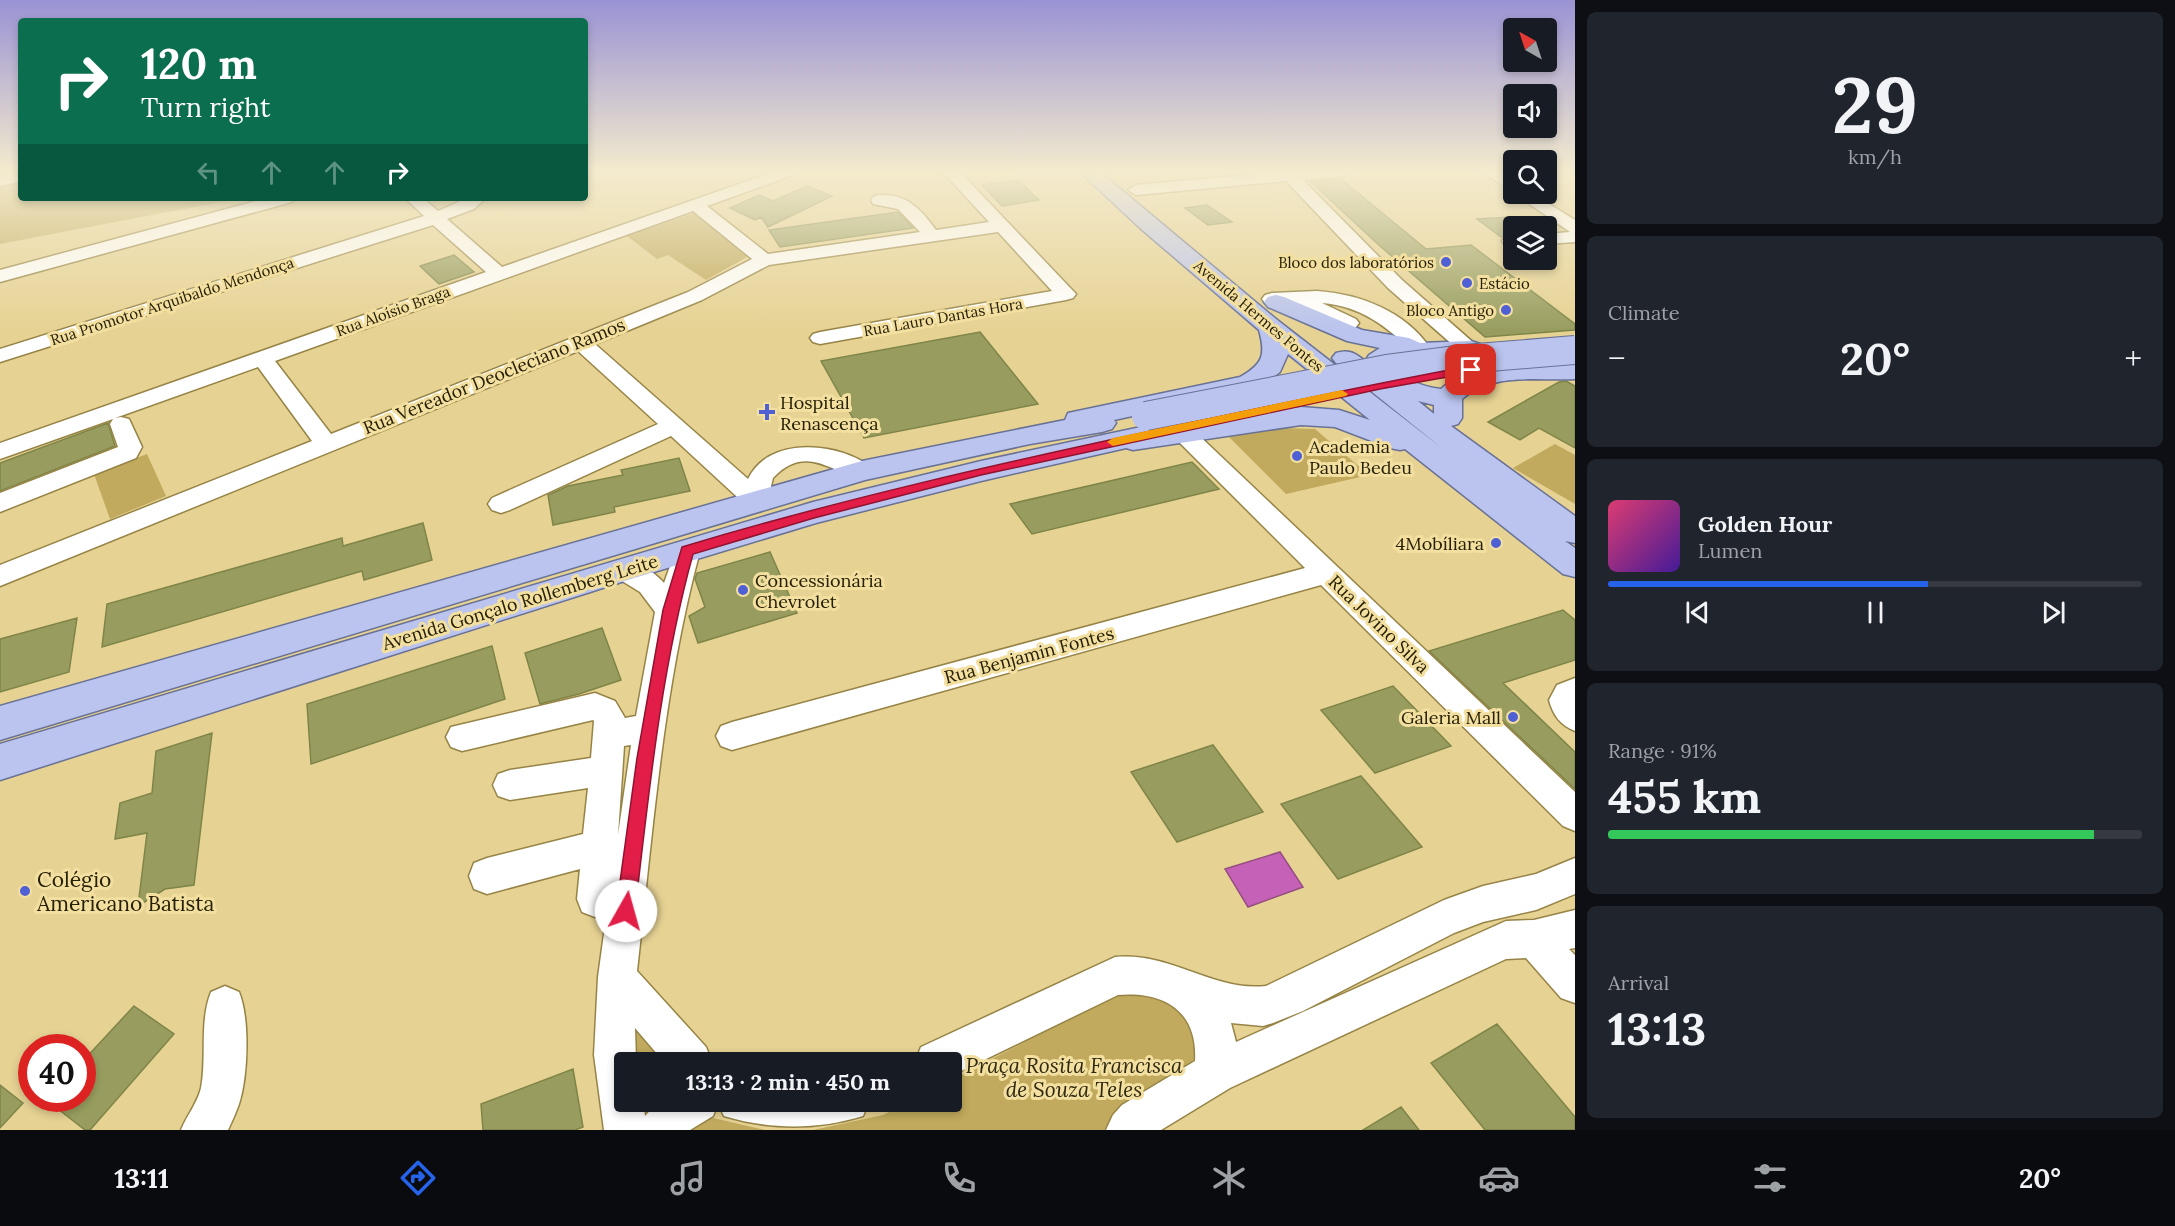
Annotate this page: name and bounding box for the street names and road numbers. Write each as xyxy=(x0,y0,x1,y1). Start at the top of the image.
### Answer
street label: Rua Promotor Arquibaldo Mendonça xyxy=(48,253,296,349)
street label: Avenida Hermes Fontes xyxy=(1189,255,1328,376)
street label: Rua Aloísio Braga xyxy=(333,282,453,340)
street label: Rua Lauro Dantas Hora xyxy=(862,294,1024,340)
street label: Rua Vereador Deocleciano Ramos xyxy=(360,313,628,439)
street label: Avenida Gonçalo Rollemberg Leite xyxy=(379,549,661,655)
street label: Rua Jovino Silva xyxy=(1324,570,1434,678)
street label: Rua Benjamin Fontes xyxy=(942,621,1116,689)

